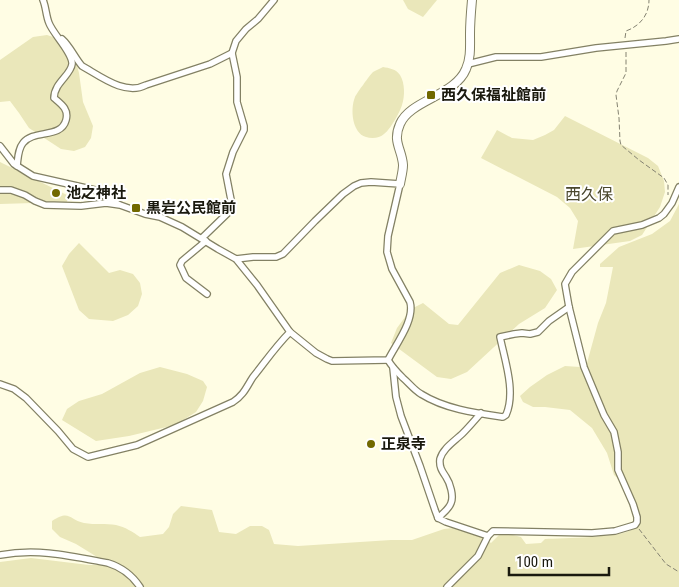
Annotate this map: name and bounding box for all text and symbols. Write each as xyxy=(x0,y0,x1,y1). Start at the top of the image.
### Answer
place label: 西久保福祉館前 xyxy=(441,86,546,104)
marker: 西久保福祉館前 xyxy=(425,89,437,101)
place label: 池之神社 xyxy=(66,184,126,202)
district label: 西久保 xyxy=(565,185,613,204)
marker: 池之神社 xyxy=(50,187,62,199)
place label: 黒岩公民館前 xyxy=(146,199,236,217)
marker: 黒岩公民館前 xyxy=(130,202,142,214)
place label: 正泉寺 xyxy=(381,435,426,453)
marker: 正泉寺 xyxy=(365,438,377,450)
scale bar xyxy=(509,544,609,576)
text: 100 m xyxy=(516,553,553,571)

